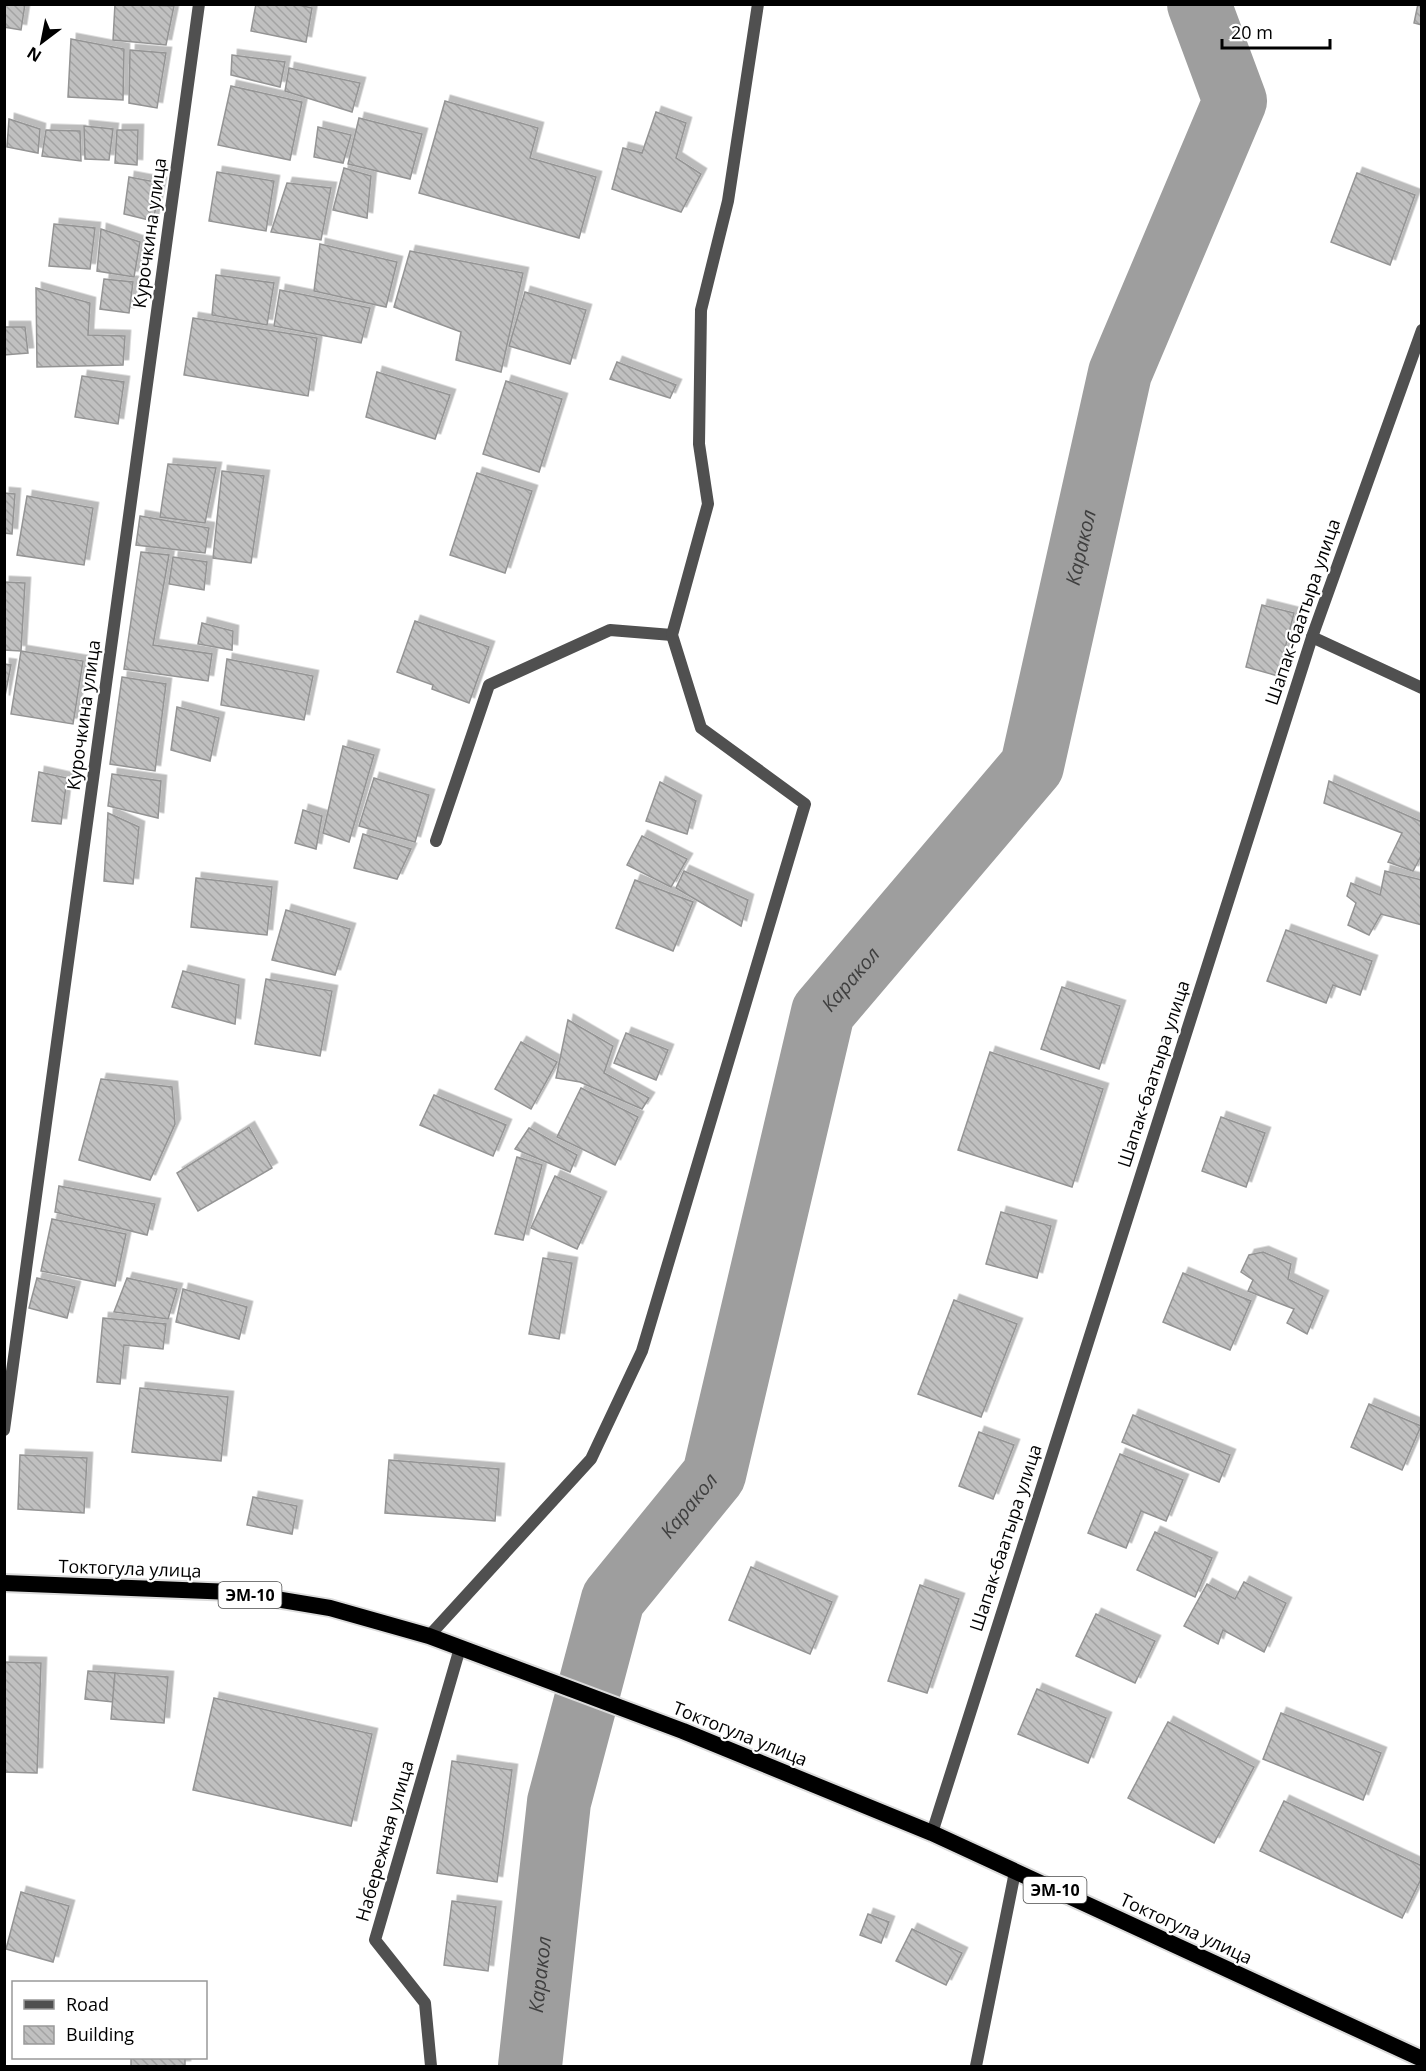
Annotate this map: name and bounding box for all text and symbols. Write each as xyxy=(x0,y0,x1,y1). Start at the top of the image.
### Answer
north arrow xyxy=(12,12,72,72)
scale bar xyxy=(1222,12,1330,50)
text: 20 m xyxy=(1231,20,1273,44)
text: N xyxy=(23,42,45,67)
street label: Курочкина улица xyxy=(127,156,171,310)
water label: Каракол xyxy=(1059,507,1102,588)
street label: Шапак-баатыра улица xyxy=(1259,515,1345,708)
street label: Курочкина улица xyxy=(61,638,105,792)
water label: Каракол xyxy=(815,941,886,1017)
street label: Шапак-баатыра улица xyxy=(1111,977,1195,1170)
street label: Шапак-баатыра улица xyxy=(963,1441,1047,1634)
water label: Каракол xyxy=(654,1467,724,1544)
street label: Токтогула улица xyxy=(58,1554,202,1582)
road number: ЭМ-10 xyxy=(218,1582,282,1608)
street label: Токтогула улица xyxy=(670,1695,811,1771)
street label: Набережная улица xyxy=(350,1757,419,1924)
road number: ЭМ-10 xyxy=(1024,1877,1086,1903)
street label: Токтогула улица xyxy=(1116,1887,1256,1969)
water label: Каракол xyxy=(522,1935,557,2014)
legend xyxy=(12,1981,207,2059)
text: Road xyxy=(66,1992,109,2016)
text: Building xyxy=(66,2022,134,2046)

